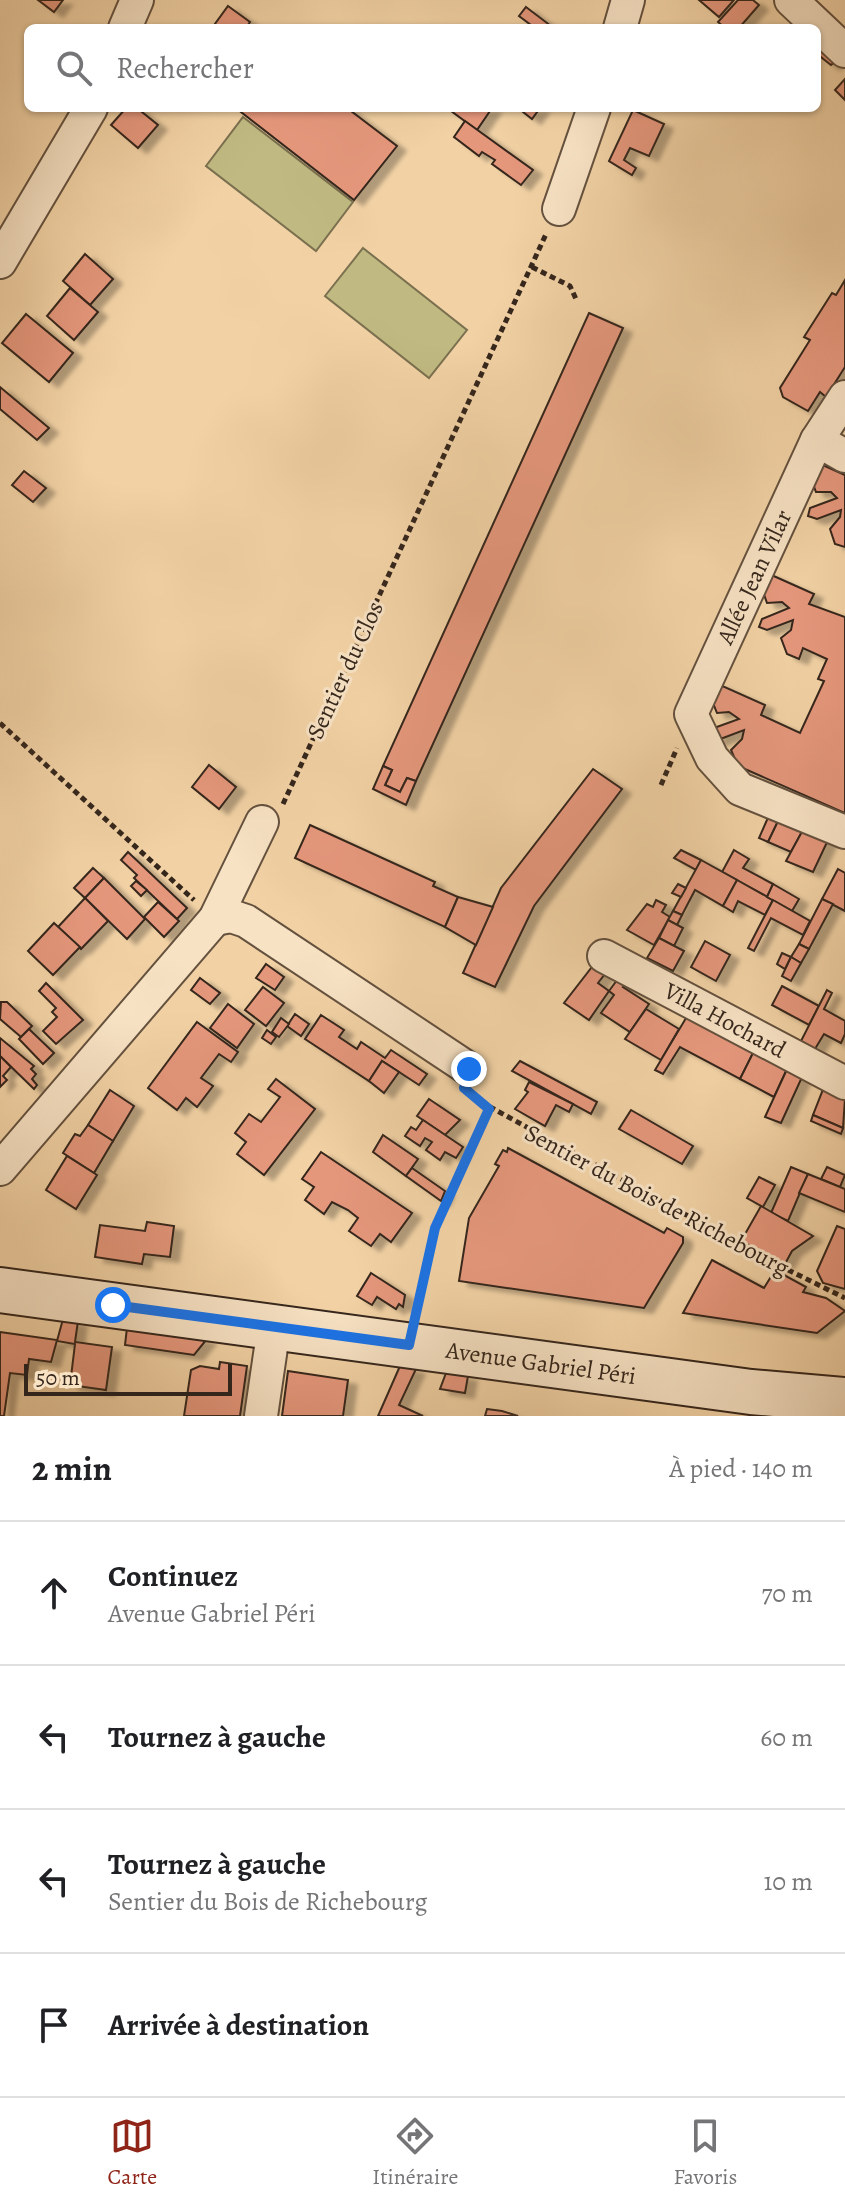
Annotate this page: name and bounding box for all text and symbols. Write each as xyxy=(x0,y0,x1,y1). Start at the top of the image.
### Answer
search box xyxy=(24,24,821,112)
icon: search xyxy=(52,46,96,90)
text: Rechercher xyxy=(116,48,254,88)
street label: Allée Jean Vilar xyxy=(708,505,799,650)
street label: Sentier du Clos xyxy=(299,596,391,744)
street label: Villa Hochard xyxy=(658,974,792,1066)
route end xyxy=(451,1051,487,1087)
street label: Sentier du Bois de Richebourg xyxy=(519,1117,795,1283)
route start xyxy=(95,1287,131,1323)
street label: Avenue Gabriel Péri xyxy=(443,1334,638,1392)
scale bar xyxy=(24,1360,232,1396)
text: 50 m xyxy=(36,1363,80,1393)
text: 2 min xyxy=(32,1445,112,1492)
text: À pied · 140 m xyxy=(669,1451,813,1486)
text: Continuez xyxy=(108,1556,238,1596)
icon: ahead xyxy=(32,1571,76,1615)
text: 70 m xyxy=(761,1576,813,1611)
text: Avenue Gabriel Péri xyxy=(108,1596,316,1631)
icon: left xyxy=(32,1715,76,1759)
text: Tournez à gauche xyxy=(108,1717,326,1757)
text: 60 m xyxy=(760,1720,813,1755)
text: Tournez à gauche xyxy=(108,1844,326,1884)
icon: left xyxy=(32,1859,76,1903)
text: 10 m xyxy=(763,1864,813,1899)
text: Sentier du Bois de Richebourg xyxy=(108,1884,428,1919)
icon: arrive xyxy=(32,2003,76,2047)
text: Arrivée à destination xyxy=(108,2005,369,2045)
tab: Carte xyxy=(108,2114,157,2192)
tab: Itinéraire xyxy=(372,2114,458,2192)
tab: Favoris xyxy=(673,2114,737,2192)

